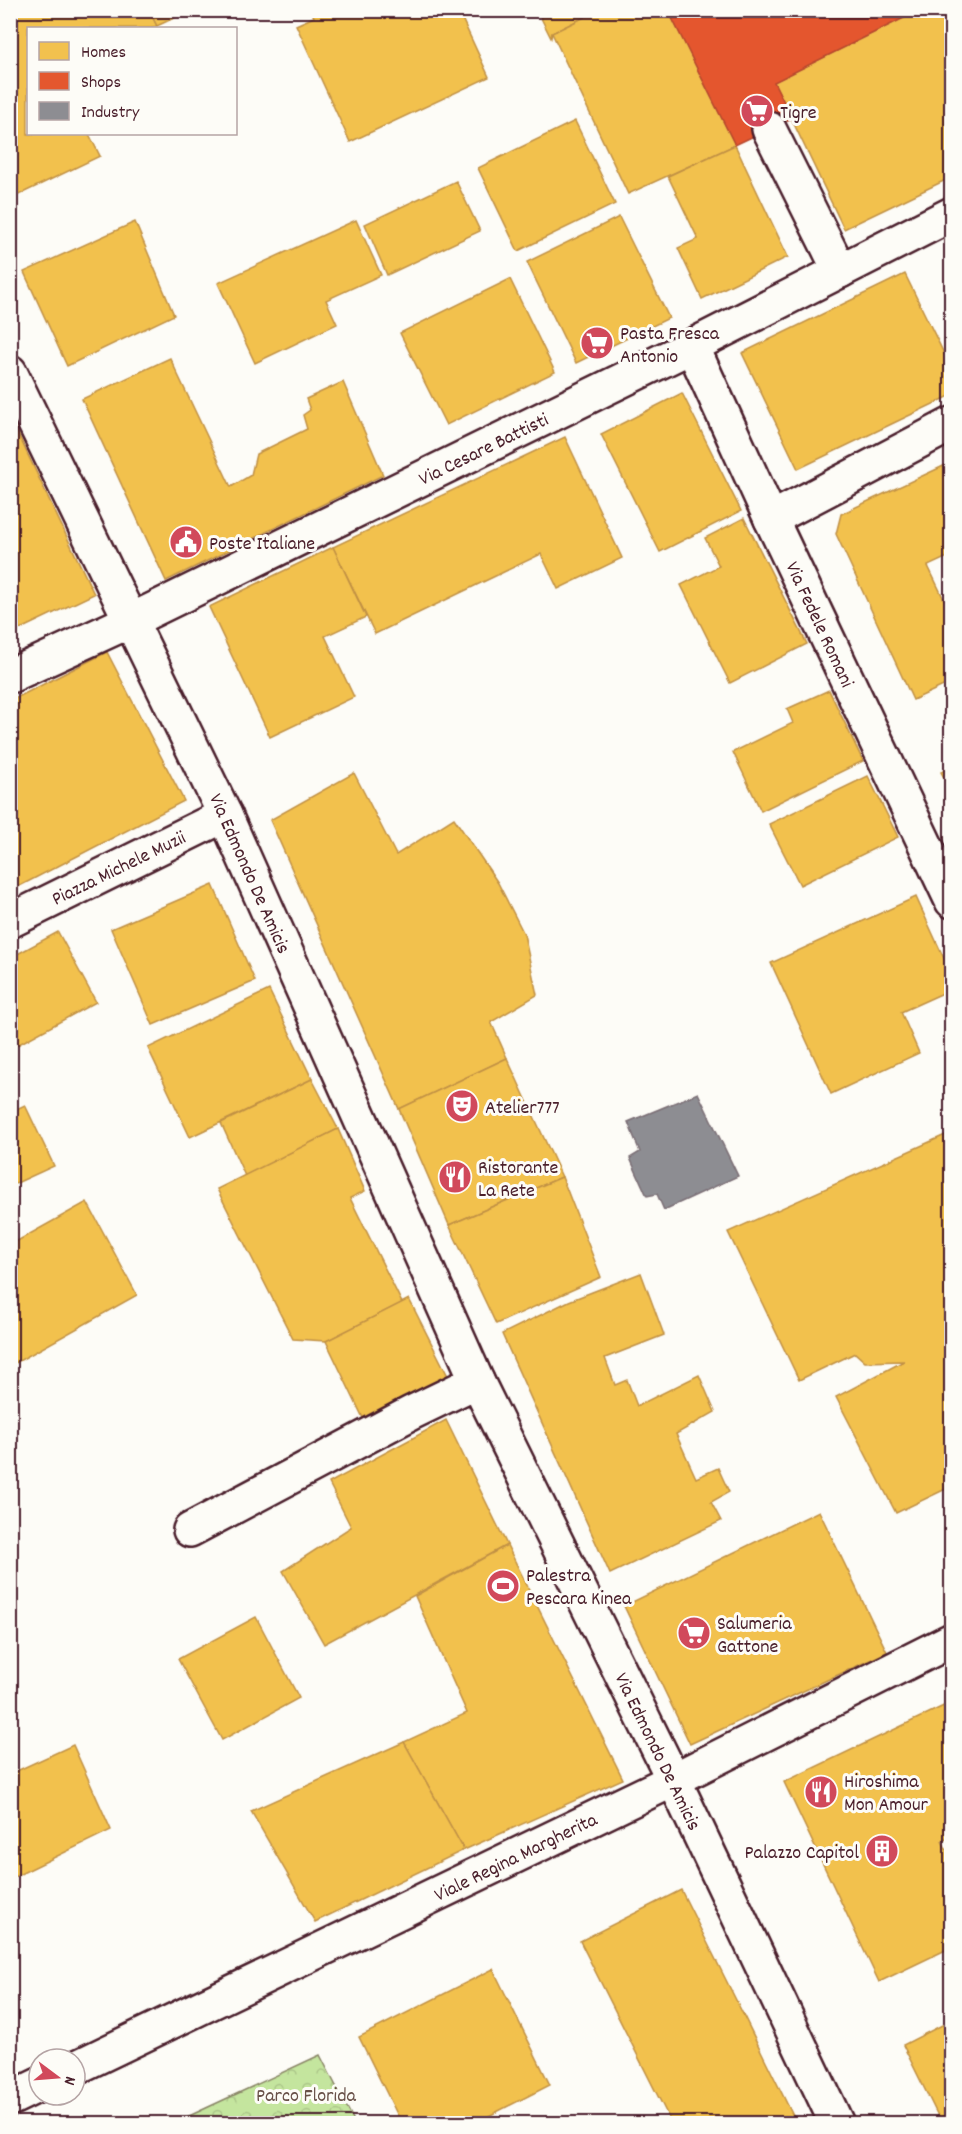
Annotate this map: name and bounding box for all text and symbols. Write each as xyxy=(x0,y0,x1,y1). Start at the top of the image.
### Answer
legend xyxy=(27,27,237,135)
text: Homes xyxy=(81,41,126,66)
text: Shops xyxy=(81,71,121,96)
supermarket icon: Tigre xyxy=(739,93,775,129)
place label: Tigre xyxy=(780,100,817,128)
text: Industry xyxy=(81,101,140,126)
place label: Pasta Fresca Antonio xyxy=(620,321,720,372)
supermarket icon: Pasta Fresca Antonio xyxy=(579,325,615,361)
street label: Via Cesare Battisti xyxy=(415,407,554,494)
public building icon: Poste Italiane xyxy=(168,524,204,560)
place label: Poste Italiane xyxy=(209,531,315,559)
street label: Via Fedele Romani xyxy=(777,558,860,693)
street label: Via Edmondo De Amicis xyxy=(200,790,296,959)
street label: Piazza Michele Muzii xyxy=(48,825,191,914)
theatre icon: Atelier777 xyxy=(444,1088,480,1124)
place label: Atelier777 xyxy=(485,1095,560,1123)
place label: Ristorante La Rete xyxy=(478,1155,559,1206)
restaurant icon: Ristorante La Rete xyxy=(437,1159,473,1195)
place label: Palestra Pescara Kinea xyxy=(526,1563,632,1614)
sports icon: Palestra Pescara Kinea xyxy=(485,1568,521,1604)
place label: Salumeria Gattone xyxy=(717,1611,792,1662)
supermarket icon: Salumeria Gattone xyxy=(676,1615,712,1651)
street label: Via Edmondo De Amicis xyxy=(606,1669,707,1836)
place label: Hiroshima Mon Amour xyxy=(844,1769,929,1820)
restaurant icon: Hiroshima Mon Amour xyxy=(803,1774,839,1810)
street label: Viale Regina Margherita xyxy=(430,1807,603,1910)
building icon: Palazzo Capitol xyxy=(864,1833,900,1869)
place label: Palazzo Capitol xyxy=(745,1840,859,1868)
north arrow xyxy=(27,2047,87,2107)
text: N xyxy=(57,2073,81,2088)
park label: Parco Florida xyxy=(256,2083,357,2111)

